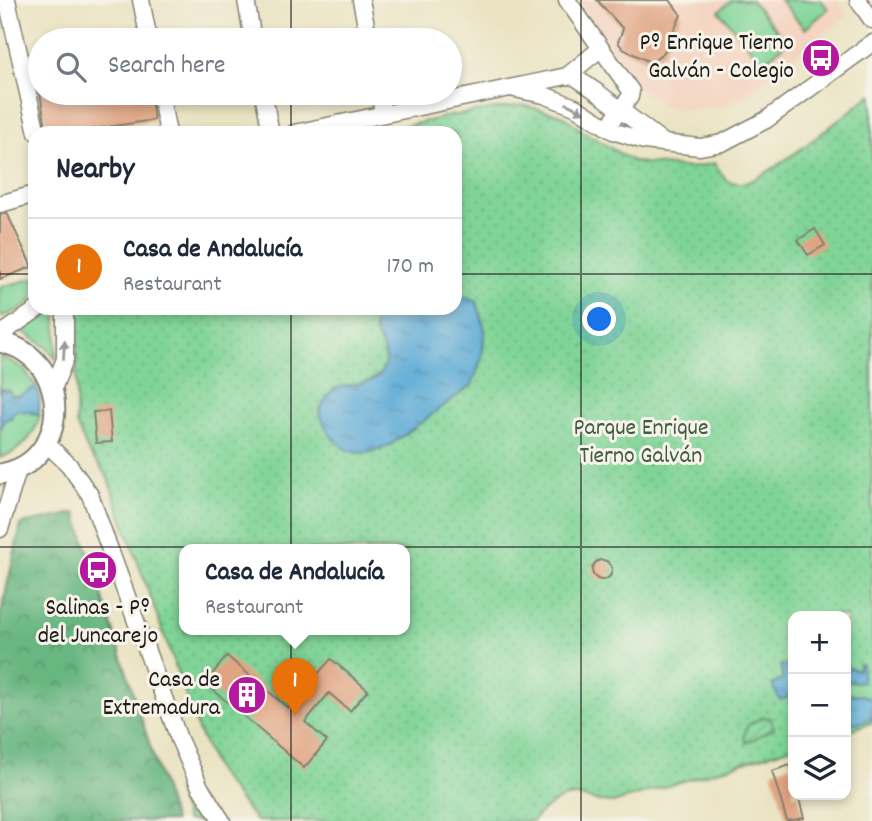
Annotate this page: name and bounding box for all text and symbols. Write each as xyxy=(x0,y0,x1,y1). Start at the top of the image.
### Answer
place label: Pº Enrique Tierno Galván - Colegio xyxy=(639,27,794,89)
search box xyxy=(28,28,462,105)
bus stop icon: Pº Enrique Tierno Galván - Colegio xyxy=(800,37,842,79)
icon: search xyxy=(52,48,90,86)
text: Search here xyxy=(108,48,226,85)
one-way arrow xyxy=(565,103,585,114)
text: Nearby xyxy=(56,150,134,193)
text: Casa de Andalucía xyxy=(123,232,302,269)
text: 1 xyxy=(76,251,82,284)
text: 170 m xyxy=(387,251,434,284)
text: Restaurant xyxy=(123,269,222,302)
your location xyxy=(582,302,616,336)
one-way arrow xyxy=(59,339,70,361)
park label: Parque Enrique Tierno Galván xyxy=(574,412,709,474)
popup xyxy=(179,544,410,635)
bus stop icon: Salinas - Pº del Juncarejo xyxy=(77,549,119,591)
text: Casa de Andalucía xyxy=(205,555,384,592)
place label: Salinas - Pº del Juncarejo xyxy=(38,592,158,654)
text: Restaurant xyxy=(205,592,304,625)
map controls xyxy=(788,611,851,800)
button: + xyxy=(788,611,851,674)
pin: 1 xyxy=(272,658,318,716)
place label: Casa de Extremadura xyxy=(102,664,221,726)
building icon: Casa de Extremadura xyxy=(226,674,268,716)
button: − xyxy=(788,674,851,737)
button: layers xyxy=(788,737,851,800)

